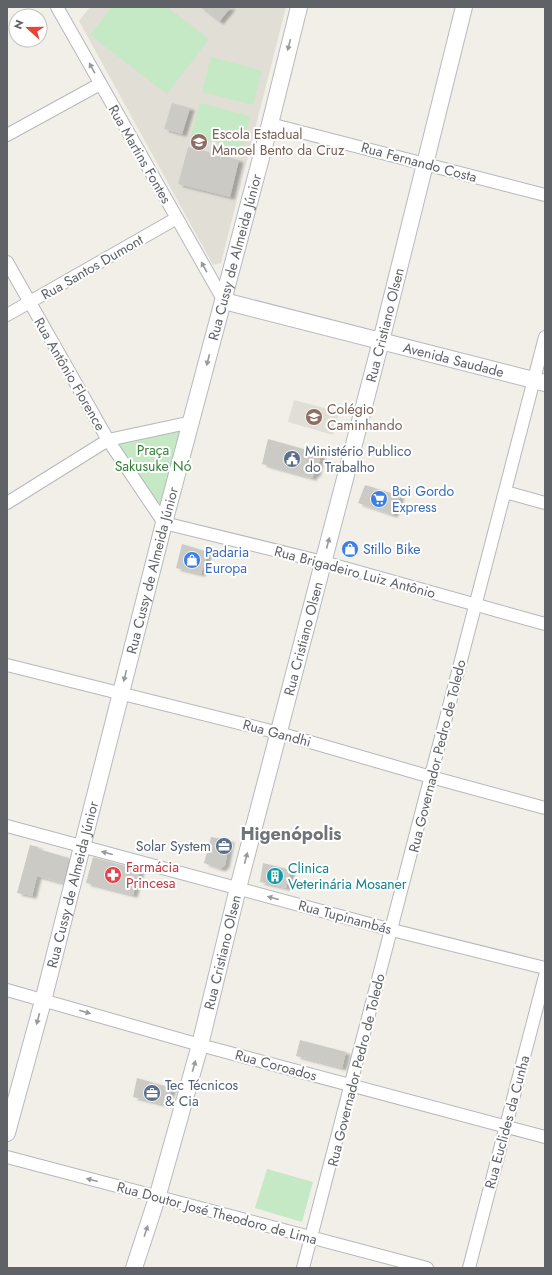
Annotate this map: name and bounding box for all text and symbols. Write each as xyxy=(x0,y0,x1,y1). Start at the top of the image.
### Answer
north arrow xyxy=(8,8,48,48)
text: N xyxy=(10,17,28,31)
one-way arrow xyxy=(286,39,292,51)
one-way arrow xyxy=(88,62,95,74)
street label: Rua Martins Fontes xyxy=(104,101,177,207)
place label: Escola Estadual Manoel Bento da Cruz xyxy=(212,124,345,160)
school or university icon: Escola Estadual Manoel Bento da Cruz xyxy=(189,132,209,152)
street label: Rua Fernando Costa xyxy=(359,137,479,187)
street label: Rua Cussy de Almeida Júnior xyxy=(203,171,266,343)
street label: Rua Santos Dumont xyxy=(37,229,147,304)
one-way arrow xyxy=(201,261,208,272)
street label: Rua Cristiano Olsen xyxy=(361,266,409,384)
street label: Rua Antônio Florence xyxy=(29,314,111,434)
street label: Avenida Saudade xyxy=(401,337,506,382)
one-way arrow xyxy=(205,355,211,367)
place label: Colégio Caminhando xyxy=(327,399,403,435)
school or university icon: Colégio Caminhando xyxy=(304,407,324,427)
park label: Praça Sakusuke Nó xyxy=(115,440,192,476)
place label: Ministério Publico do Trabalho xyxy=(305,441,412,477)
public building icon: Ministério Publico do Trabalho xyxy=(282,449,302,469)
place label: Boi Gordo Express xyxy=(392,481,455,517)
street label: Rua Cussy de Almeida Júnior xyxy=(121,485,183,656)
supermarket icon: Boi Gordo Express xyxy=(369,489,389,509)
one-way arrow xyxy=(325,536,331,548)
shop icon: Stillo Bike xyxy=(340,539,360,559)
place label: Stillo Bike xyxy=(363,539,421,559)
street label: Rua Brigadeiro Luiz Antônio xyxy=(272,541,438,603)
place label: Padaria Europa xyxy=(205,542,249,578)
shop icon: Padaria Europa xyxy=(182,550,202,570)
street label: Rua Cristiano Olsen xyxy=(279,579,328,698)
street label: Rua Governador Pedro de Toledo xyxy=(403,657,471,855)
one-way arrow xyxy=(122,670,128,682)
street label: Rua Gandhi xyxy=(241,714,313,752)
street label: Rua Cussy de Almeida Júnior xyxy=(42,799,103,970)
district label: Higenópolis xyxy=(240,821,342,847)
place label: Solar System xyxy=(136,836,211,856)
office icon: Solar System xyxy=(214,836,234,856)
one-way arrow xyxy=(101,850,113,856)
one-way arrow xyxy=(243,852,249,864)
place label: Farmácia Princesa xyxy=(126,857,179,893)
place label: Clinica Veterinária Mosaner xyxy=(288,858,407,894)
pharmacy icon: Farmácia Princesa xyxy=(103,865,123,885)
building icon: Clinica Veterinária Mosaner xyxy=(265,866,285,886)
street label: Rua Cristiano Olsen xyxy=(199,893,246,1012)
one-way arrow xyxy=(267,895,279,901)
street label: Rua Tupinambás xyxy=(296,895,394,939)
street label: Rua Governador Pedro de Toledo xyxy=(322,971,390,1169)
one-way arrow xyxy=(79,1009,91,1015)
one-way arrow xyxy=(35,1013,41,1025)
street label: Rua Coroados xyxy=(233,1045,319,1086)
street label: Rua Euclides da Cunha xyxy=(480,1053,534,1191)
one-way arrow xyxy=(191,1059,197,1071)
place label: Tec Técnicos & Cia xyxy=(165,1075,239,1111)
office icon: Tec Técnicos & Cia xyxy=(142,1083,162,1103)
one-way arrow xyxy=(86,1177,98,1183)
street label: Rua Doutor José Theodoro de Lima xyxy=(115,1177,319,1249)
one-way arrow xyxy=(143,1225,149,1237)

